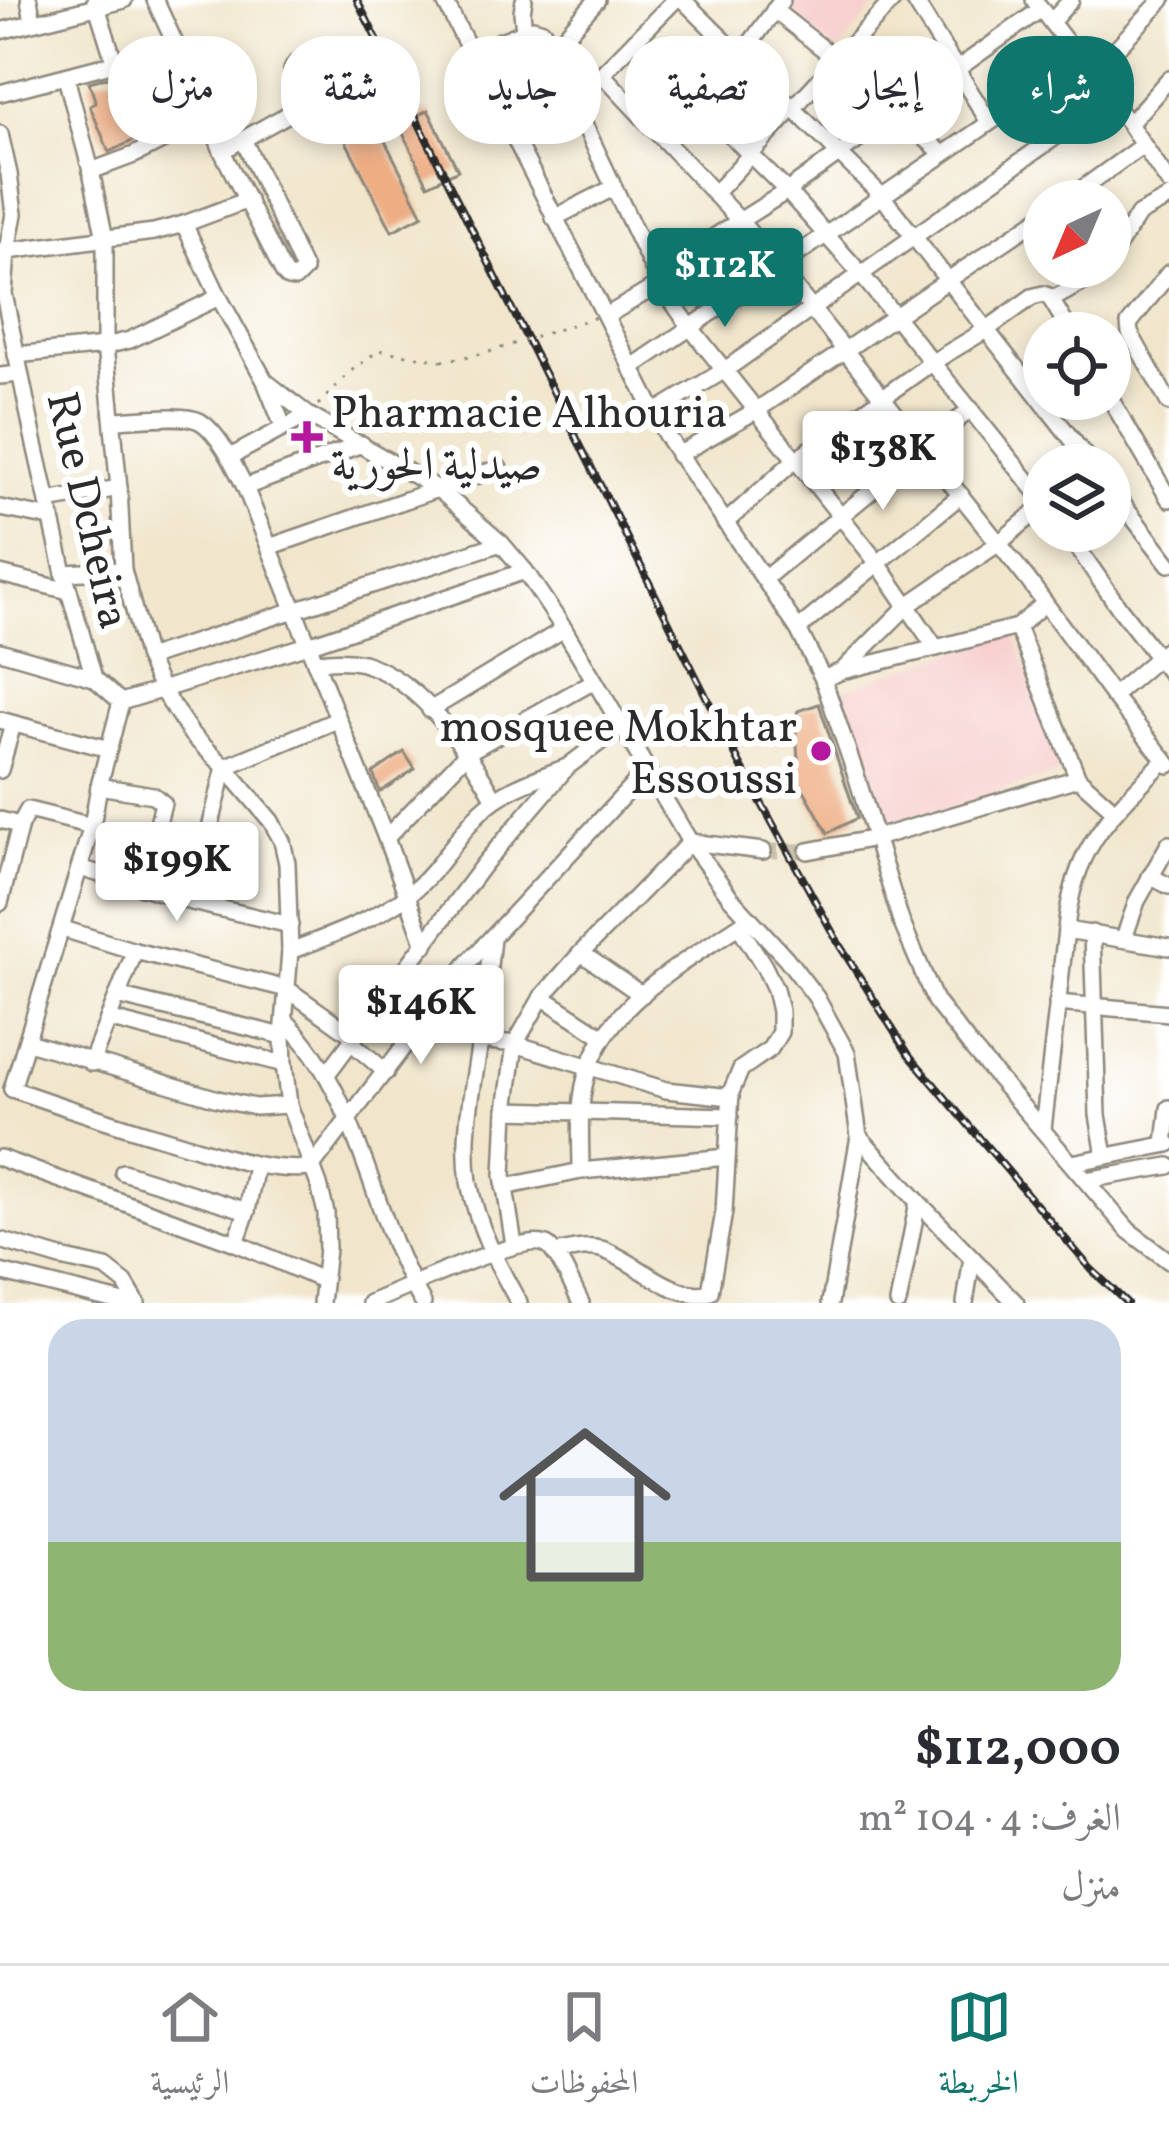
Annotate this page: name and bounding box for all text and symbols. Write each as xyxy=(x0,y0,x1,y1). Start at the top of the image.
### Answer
chip: منزل xyxy=(108,36,257,144)
chip: شقة xyxy=(281,36,420,144)
chip: جديد xyxy=(444,36,601,144)
chip: تصفية xyxy=(625,36,789,144)
chip: إيجار xyxy=(813,36,963,144)
chip: شراء xyxy=(987,36,1134,144)
north arrow xyxy=(1023,180,1131,288)
map controls xyxy=(1023,180,1131,552)
pin: $112K xyxy=(641,228,809,330)
text: $112K xyxy=(674,240,776,294)
button: locate xyxy=(1023,312,1131,420)
place label: Pharmacie Alhouria صيدلية الحورية xyxy=(331,384,728,499)
street label: Rue Dcheira xyxy=(28,386,143,636)
pin: $138K xyxy=(799,411,967,513)
text: $138K xyxy=(830,423,936,477)
marker: Pharmacie Alhouria صيدلية الحورية xyxy=(294,424,320,450)
button: layers xyxy=(1023,444,1131,552)
place label: mosquee Mokhtar Essoussi xyxy=(439,698,797,813)
marker: mosquee Mokhtar Essoussi xyxy=(808,738,834,764)
pin: $199K xyxy=(93,822,261,924)
text: $199K xyxy=(123,834,231,888)
pin: $146K xyxy=(337,965,505,1067)
text: $146K xyxy=(366,977,476,1031)
icon: home xyxy=(477,1397,693,1613)
text: $112,000 xyxy=(915,1715,1121,1786)
text: الغرف: 4 · 104 m² xyxy=(859,1793,1121,1847)
text: منزل xyxy=(1061,1862,1121,1916)
tab: الرئيسية xyxy=(150,1984,229,2114)
tab: المحفوظات xyxy=(530,1984,638,2114)
tab: الخريطة xyxy=(939,1984,1019,2114)

